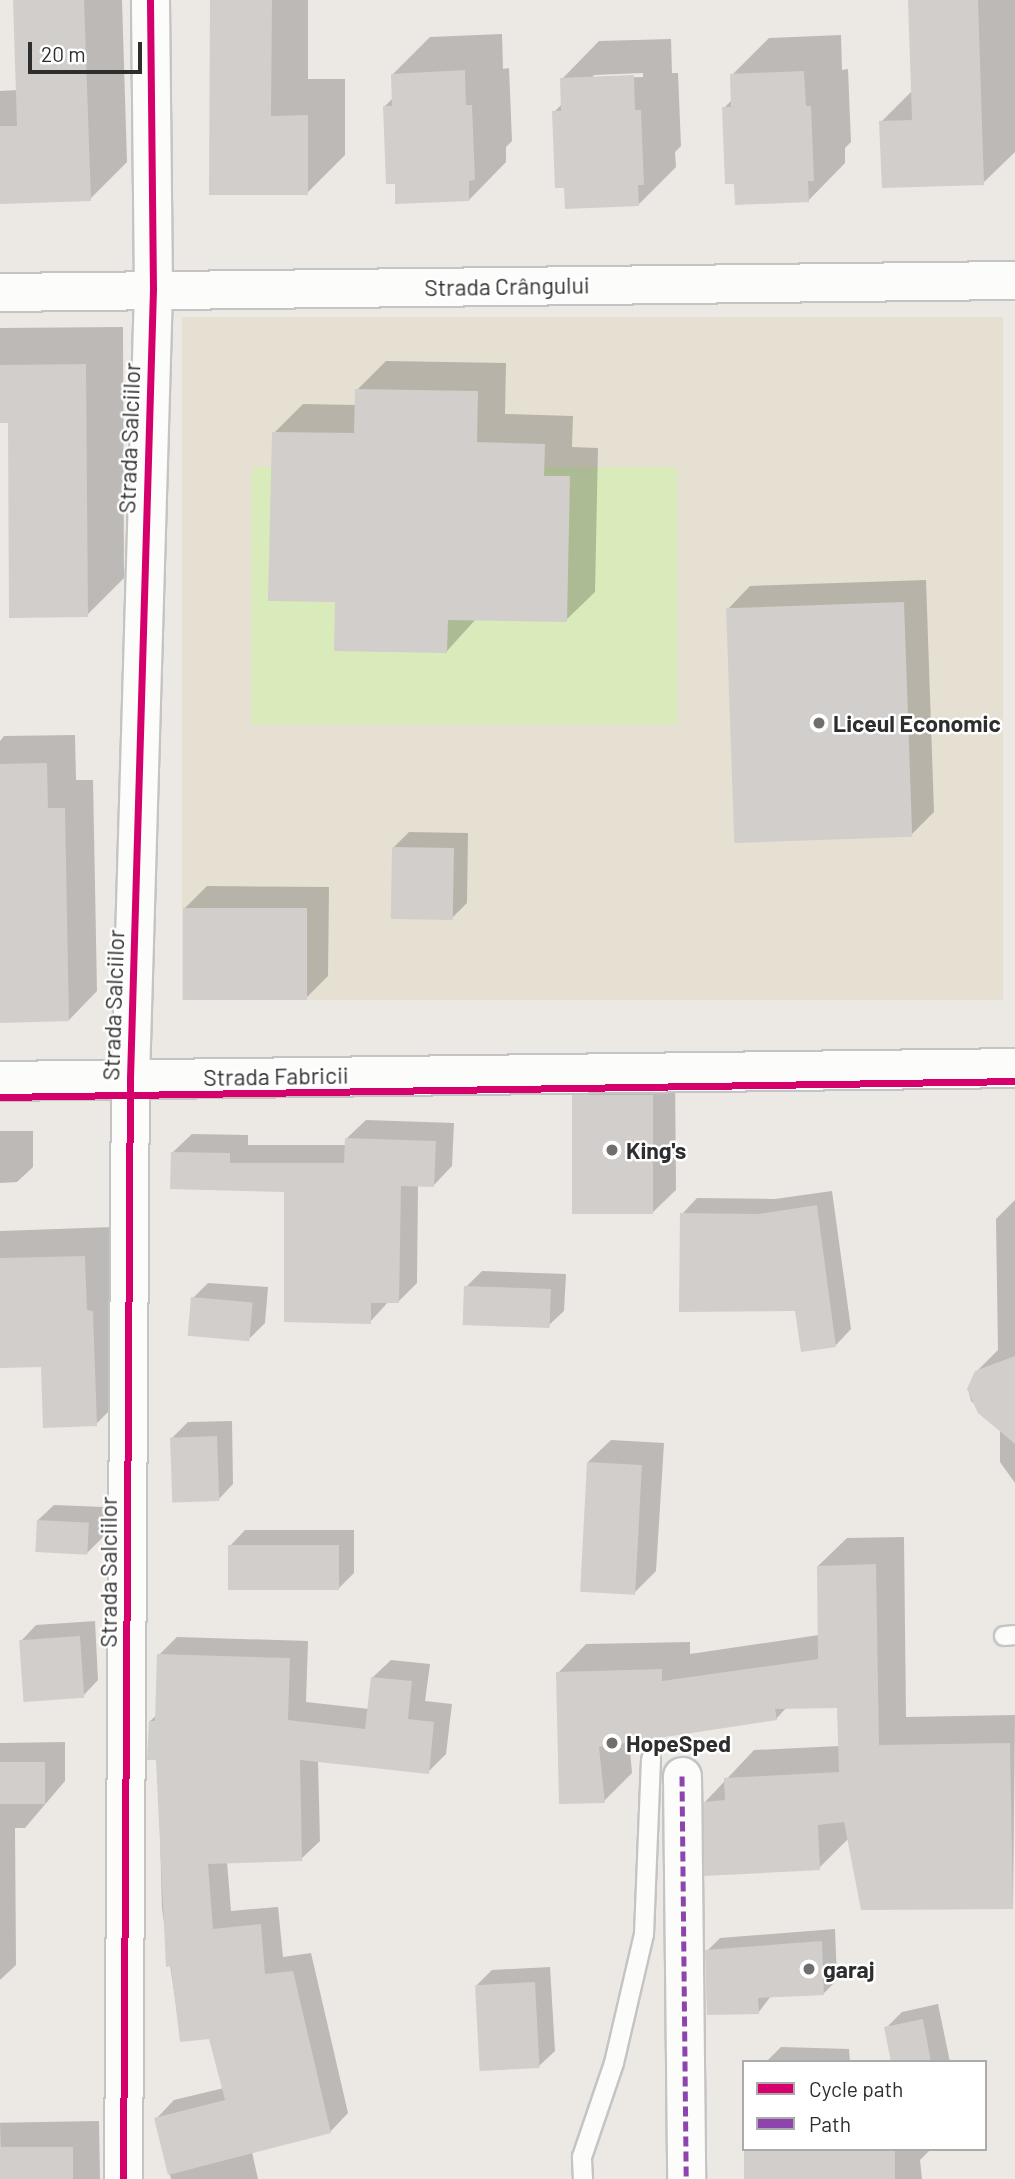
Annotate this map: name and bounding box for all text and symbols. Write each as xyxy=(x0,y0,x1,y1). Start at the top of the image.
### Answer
scale bar xyxy=(32,28,145,72)
text: 20 m xyxy=(41,41,86,66)
street label: Strada Crângului xyxy=(424,271,590,301)
street label: Strada Salciilor xyxy=(113,362,145,514)
place label: Liceul Economic xyxy=(833,709,1001,737)
marker: Liceul Economic xyxy=(811,715,827,731)
street label: Strada Salciilor xyxy=(97,929,129,1081)
street label: Strada Fabricii xyxy=(203,1061,349,1091)
place label: King's xyxy=(626,1136,686,1164)
marker: King's xyxy=(604,1142,620,1158)
street label: Strada Salciilor xyxy=(94,1496,122,1648)
place label: HopeSped xyxy=(626,1729,731,1757)
marker: HopeSped xyxy=(604,1735,620,1751)
place label: garaj xyxy=(823,1955,875,1983)
marker: garaj xyxy=(801,1961,817,1977)
legend xyxy=(742,2060,987,2151)
text: Cycle path xyxy=(809,2076,903,2101)
text: Path xyxy=(809,2111,851,2136)

